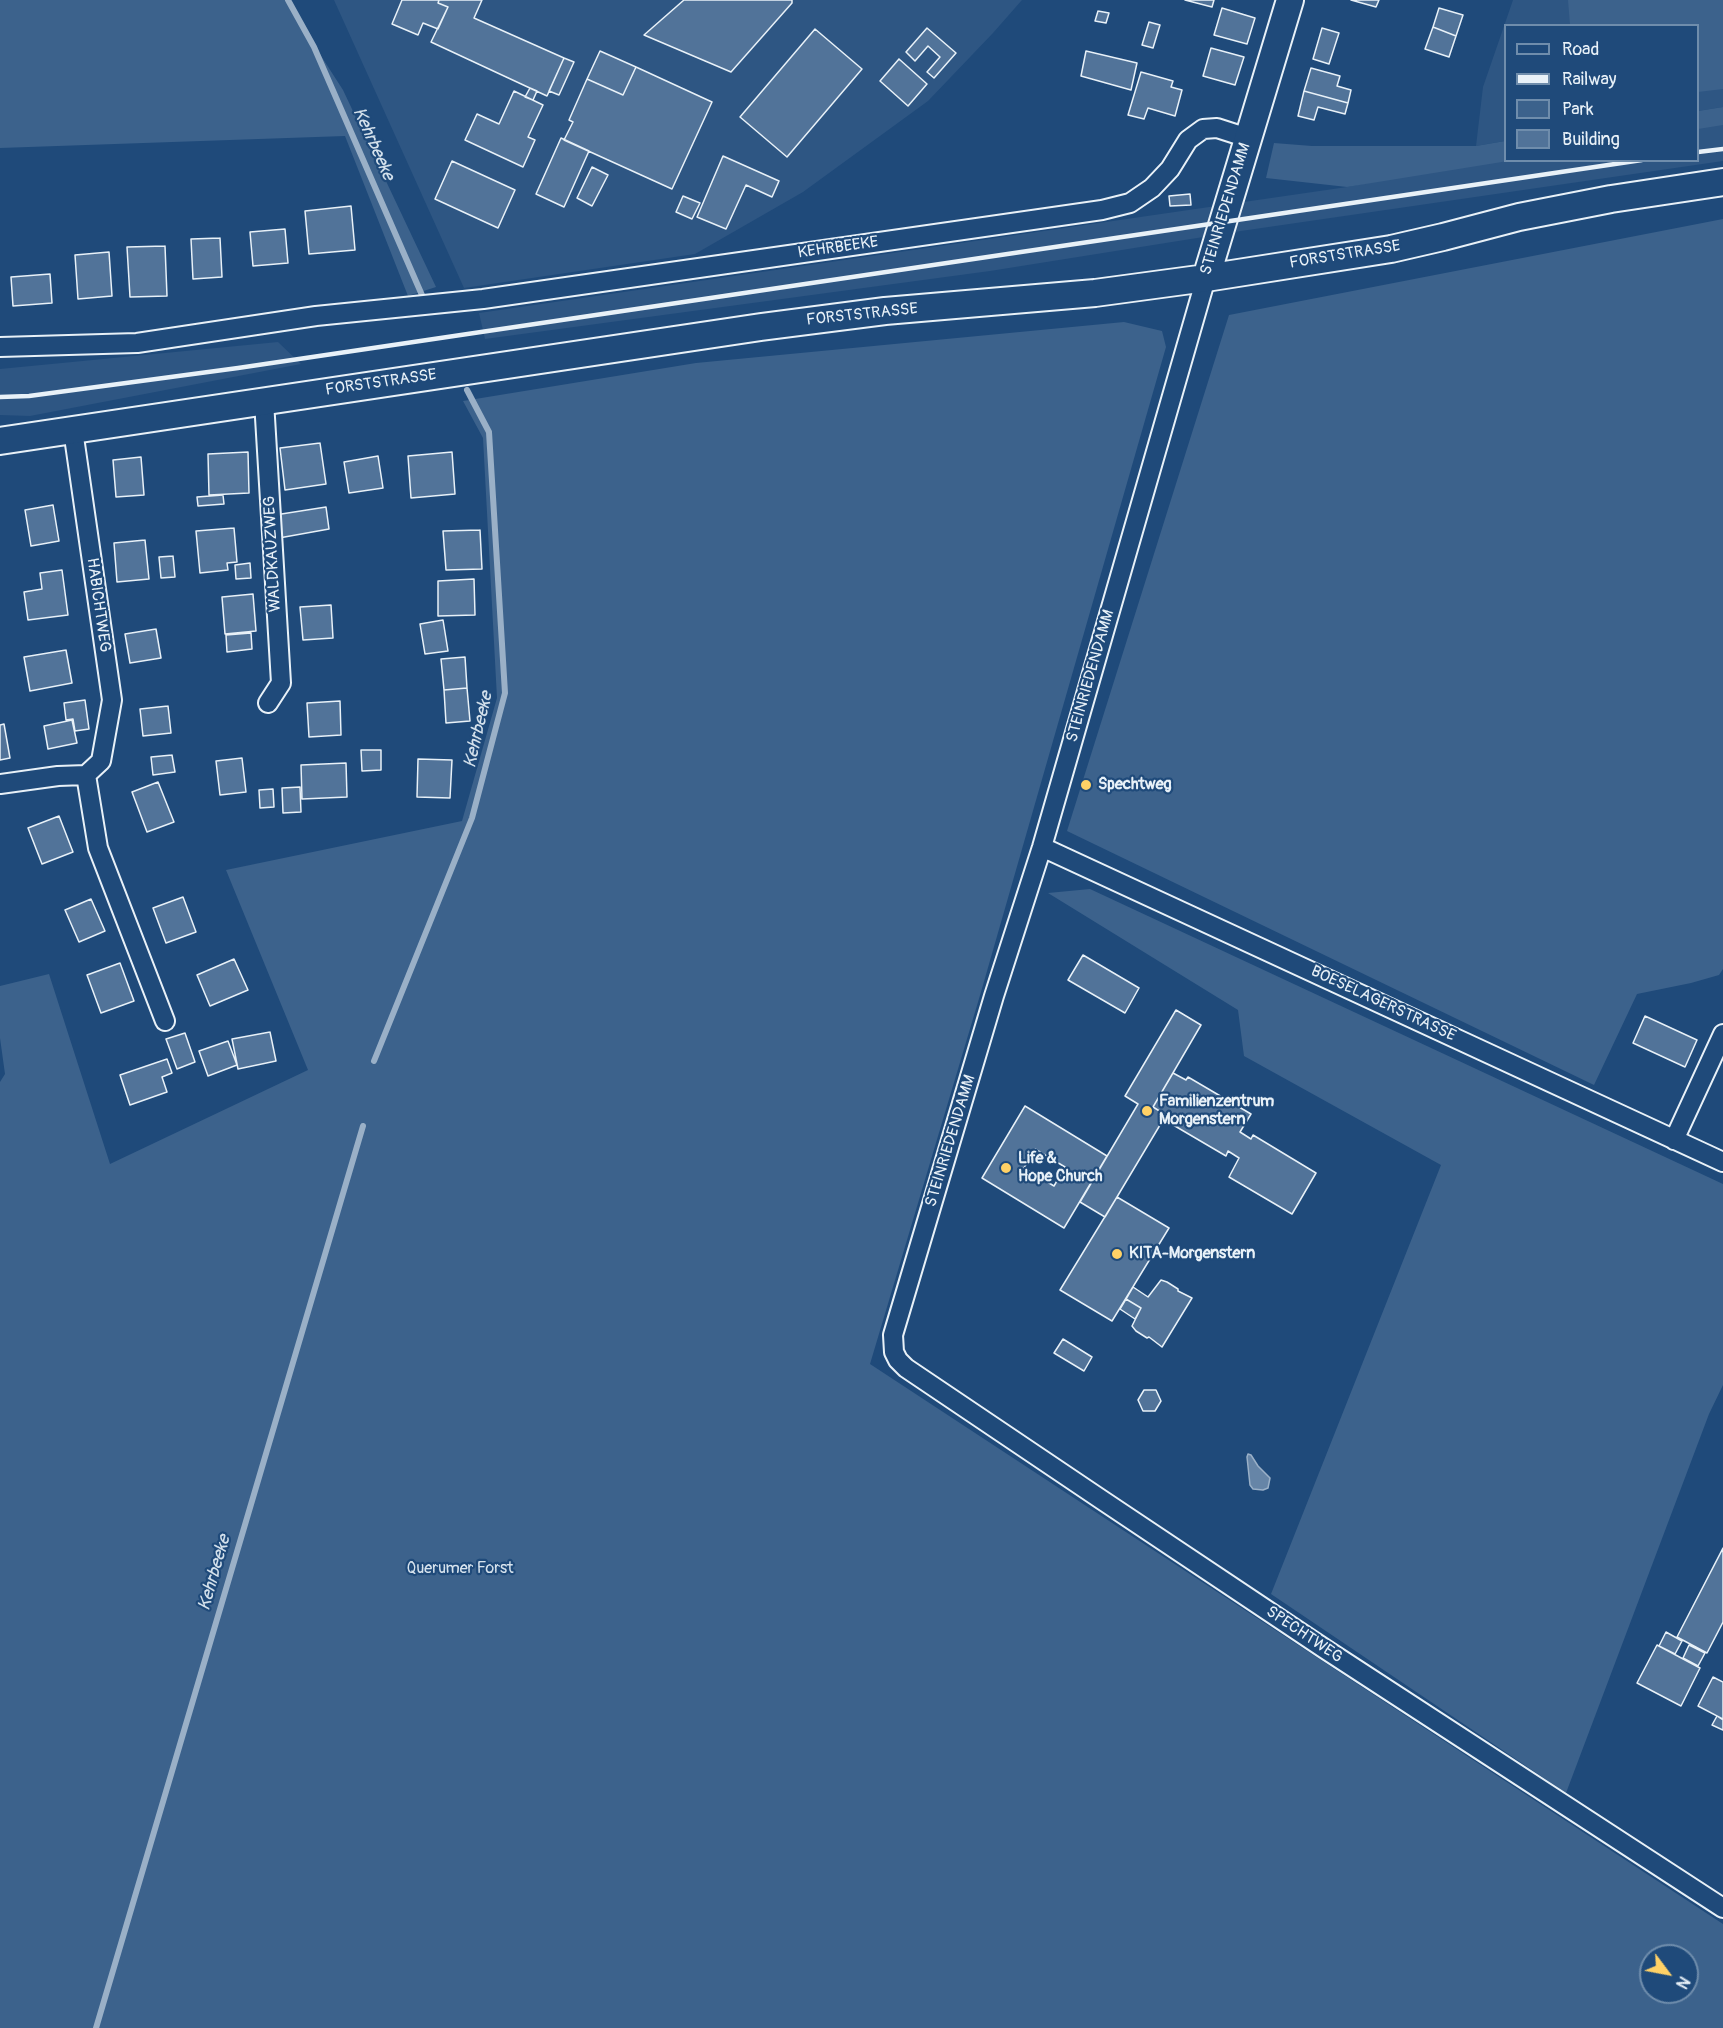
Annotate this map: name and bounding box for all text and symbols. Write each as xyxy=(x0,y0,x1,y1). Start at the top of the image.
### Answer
legend xyxy=(1504,24,1699,162)
text: Road xyxy=(1562,38,1599,61)
text: Railway xyxy=(1562,68,1617,91)
text: Park xyxy=(1562,98,1594,121)
water label: Kehrbeeke xyxy=(347,104,399,184)
text: Building xyxy=(1562,128,1620,151)
street label: STEINRIEDENDAMM xyxy=(1197,141,1255,277)
street label: KEHRBEEKE xyxy=(797,233,879,263)
street label: FORSTSTRASSE xyxy=(1288,237,1402,273)
street label: FORSTSTRASSE xyxy=(805,300,919,330)
street label: FORSTSTRASSE xyxy=(324,366,438,400)
street label: WALDKAUZWEG xyxy=(260,495,286,613)
street label: HABICHTWEG xyxy=(82,557,114,653)
street label: STEINRIEDENDAMM xyxy=(1063,608,1119,744)
water label: Kehrbeeke xyxy=(460,690,498,770)
place label: Spechtweg xyxy=(1098,775,1172,795)
marker: Spechtweg xyxy=(1079,778,1093,792)
street label: BOESELAGERSTRASSE xyxy=(1308,962,1458,1046)
street label: STEINRIEDENDAMM xyxy=(922,1073,980,1209)
place label: Familienzentrum Morgenstern xyxy=(1159,1092,1274,1130)
marker: Familienzentrum Morgenstern xyxy=(1140,1104,1154,1118)
place label: Life & Hope Church xyxy=(1018,1149,1103,1187)
marker: Life & Hope Church xyxy=(999,1161,1013,1175)
place label: KITA-Morgenstern xyxy=(1129,1244,1255,1264)
marker: KITA-Morgenstern xyxy=(1110,1247,1124,1261)
water label: Kehrbeeke xyxy=(194,1533,236,1613)
park label: Querumer Forst xyxy=(406,1559,514,1579)
street label: SPECHTWEG xyxy=(1262,1602,1346,1668)
north arrow xyxy=(1639,1944,1699,2004)
text: N xyxy=(1671,1973,1694,1992)

